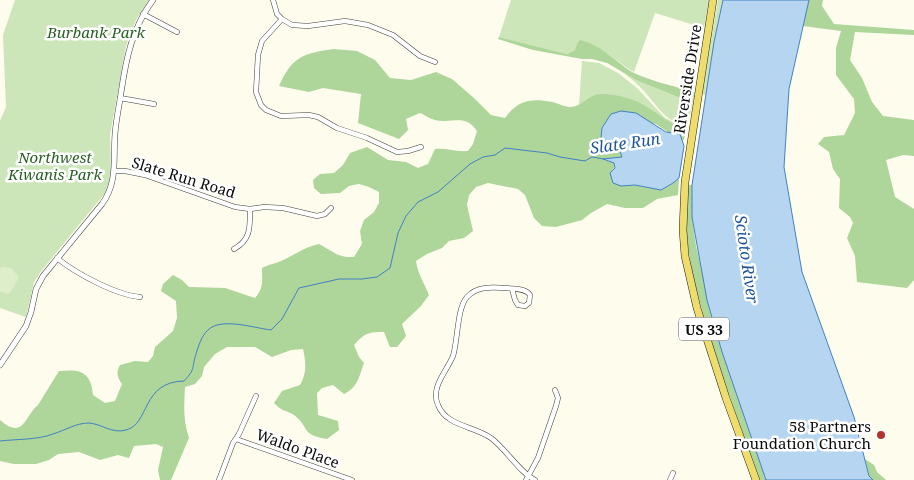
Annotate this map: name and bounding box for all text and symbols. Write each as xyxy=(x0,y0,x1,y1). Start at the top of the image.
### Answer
park label: Burbank Park xyxy=(46,22,145,42)
street label: Riverside Drive xyxy=(668,23,706,135)
water label: Slate Run xyxy=(589,127,662,159)
park label: Northwest Kiwanis Park xyxy=(7,147,102,184)
street label: Slate Run Road xyxy=(130,152,238,202)
water label: Scioto River xyxy=(730,213,764,305)
road number: US 33 xyxy=(679,318,729,340)
place label: 58 Partners Foundation Church xyxy=(733,416,871,453)
street label: Waldo Place xyxy=(254,424,342,472)
marker: 58 Partners Foundation Church xyxy=(875,429,887,441)

